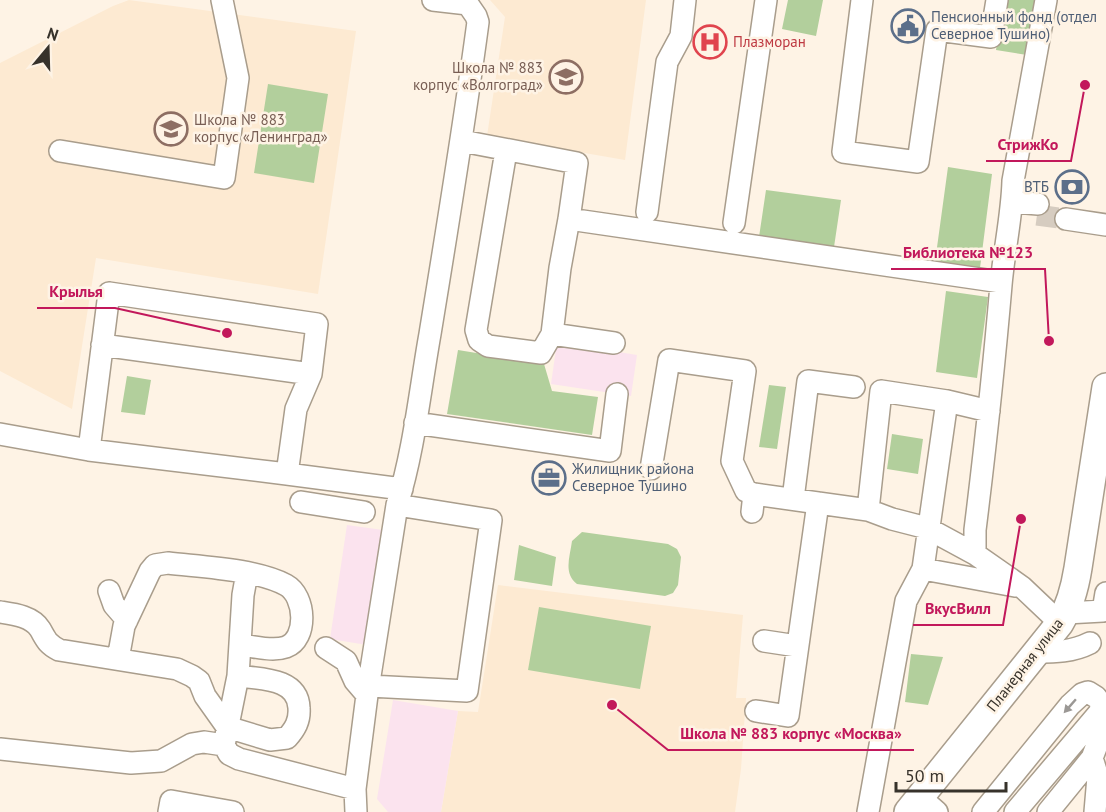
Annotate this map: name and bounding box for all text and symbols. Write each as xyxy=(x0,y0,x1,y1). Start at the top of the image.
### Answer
place label: Пенсионный фонд (отдел Северное Тушино) xyxy=(931,7,1097,43)
public building icon: Пенсионный фонд (отдел Северное Тушино) xyxy=(890,8,926,44)
north arrow xyxy=(18,18,78,78)
text: N xyxy=(45,23,61,45)
hospital icon: Плазморан xyxy=(692,24,728,60)
place label: Плазморан xyxy=(733,32,806,51)
place label: Школа № 883 корпус «Волгоград» xyxy=(413,58,543,94)
school or university icon: Школа № 883 корпус «Волгоград» xyxy=(548,59,584,95)
place label: Школа № 883 корпус «Ленинград» xyxy=(194,110,328,146)
school or university icon: Школа № 883 корпус «Ленинград» xyxy=(153,111,189,147)
callout: СтрижКо xyxy=(986,127,1071,161)
text: СтрижКо xyxy=(998,134,1059,154)
bank icon: ВТБ xyxy=(1054,169,1090,205)
place label: ВТБ xyxy=(1024,177,1049,196)
callout: Библиотека №123 xyxy=(891,235,1045,269)
text: Библиотека №123 xyxy=(903,242,1033,262)
callout: Крылья xyxy=(37,274,115,308)
text: Крылья xyxy=(49,281,103,301)
place label: Жилищник района Северное Тушино xyxy=(571,459,694,495)
office icon: Жилищник района Северное Тушино xyxy=(531,460,567,496)
callout: ВкусВилл xyxy=(913,591,1003,625)
text: ВкусВилл xyxy=(925,598,991,618)
street label: Планерная улица xyxy=(982,614,1067,715)
one-way arrow xyxy=(1064,698,1077,713)
callout: Школа № 883 корпус «Москва» xyxy=(668,716,914,750)
text: Школа № 883 корпус «Москва» xyxy=(680,723,902,743)
scale bar xyxy=(896,755,1006,793)
text: 50 m xyxy=(905,764,944,787)

